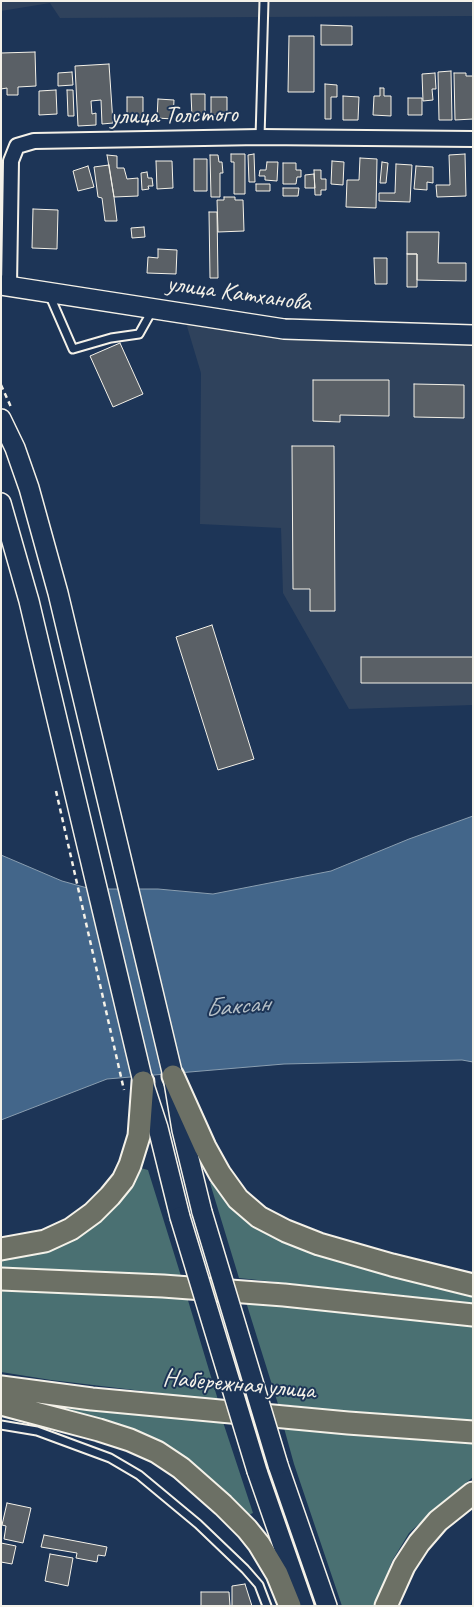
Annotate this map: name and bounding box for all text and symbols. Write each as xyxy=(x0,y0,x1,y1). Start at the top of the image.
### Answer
street label: улица Толстого xyxy=(110,100,238,132)
street label: улица Катханова xyxy=(165,269,313,319)
water label: Баксан xyxy=(204,989,270,1025)
street label: Набережная улица xyxy=(162,1363,316,1407)

